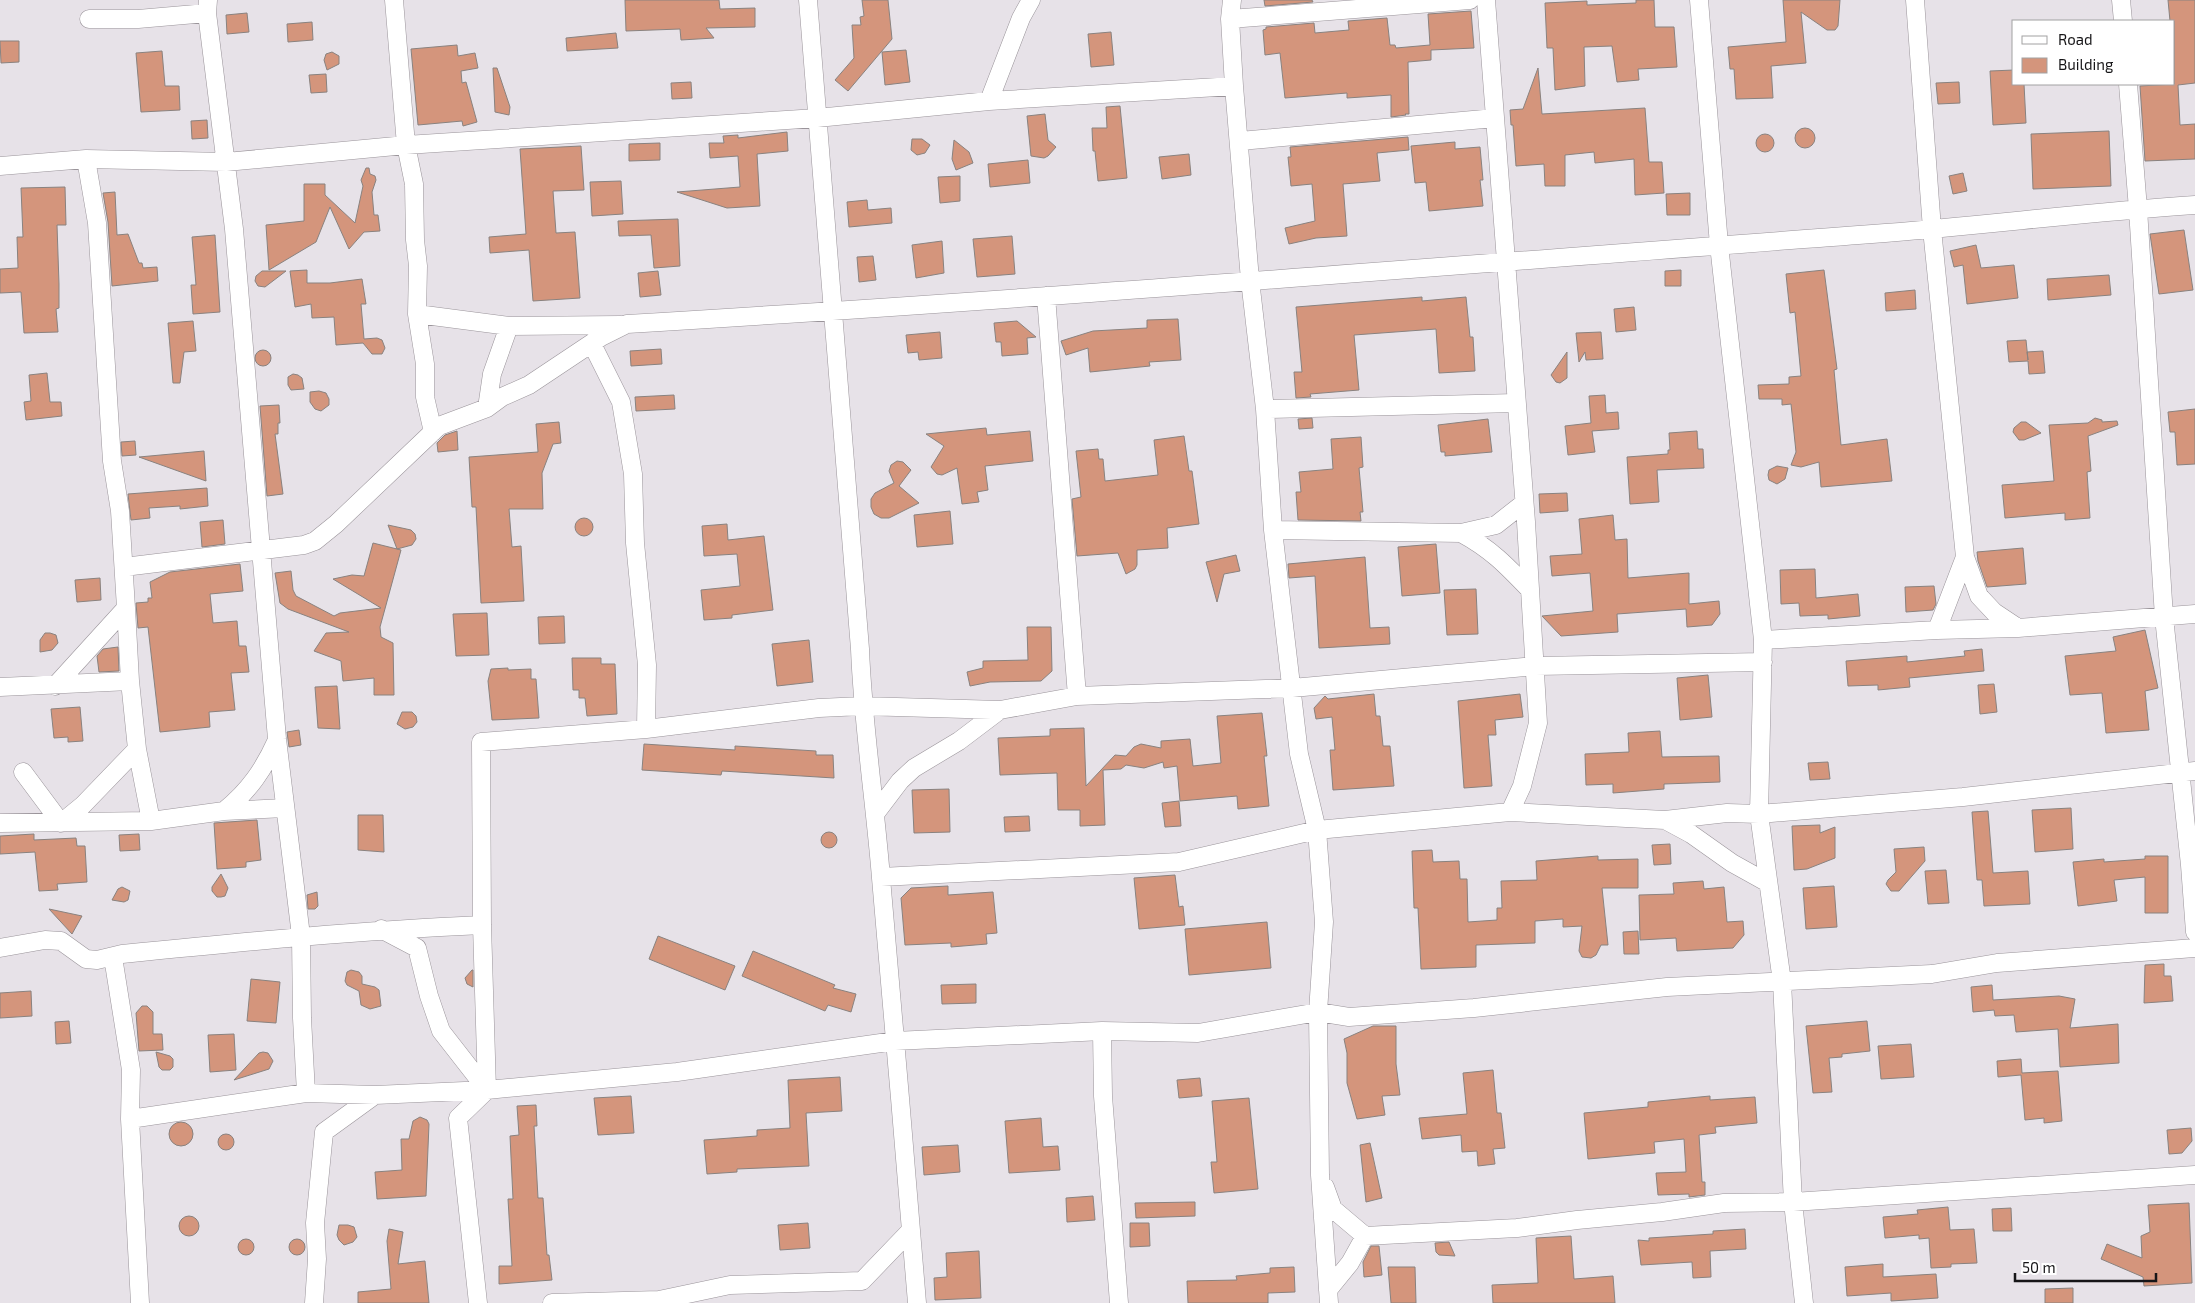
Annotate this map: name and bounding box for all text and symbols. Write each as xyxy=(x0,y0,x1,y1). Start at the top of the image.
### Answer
legend xyxy=(2012,20,2175,85)
text: Road xyxy=(2058,30,2093,48)
text: Building xyxy=(2058,55,2114,73)
scale bar xyxy=(2015,1250,2156,1282)
text: 50 m xyxy=(2022,1258,2056,1276)

